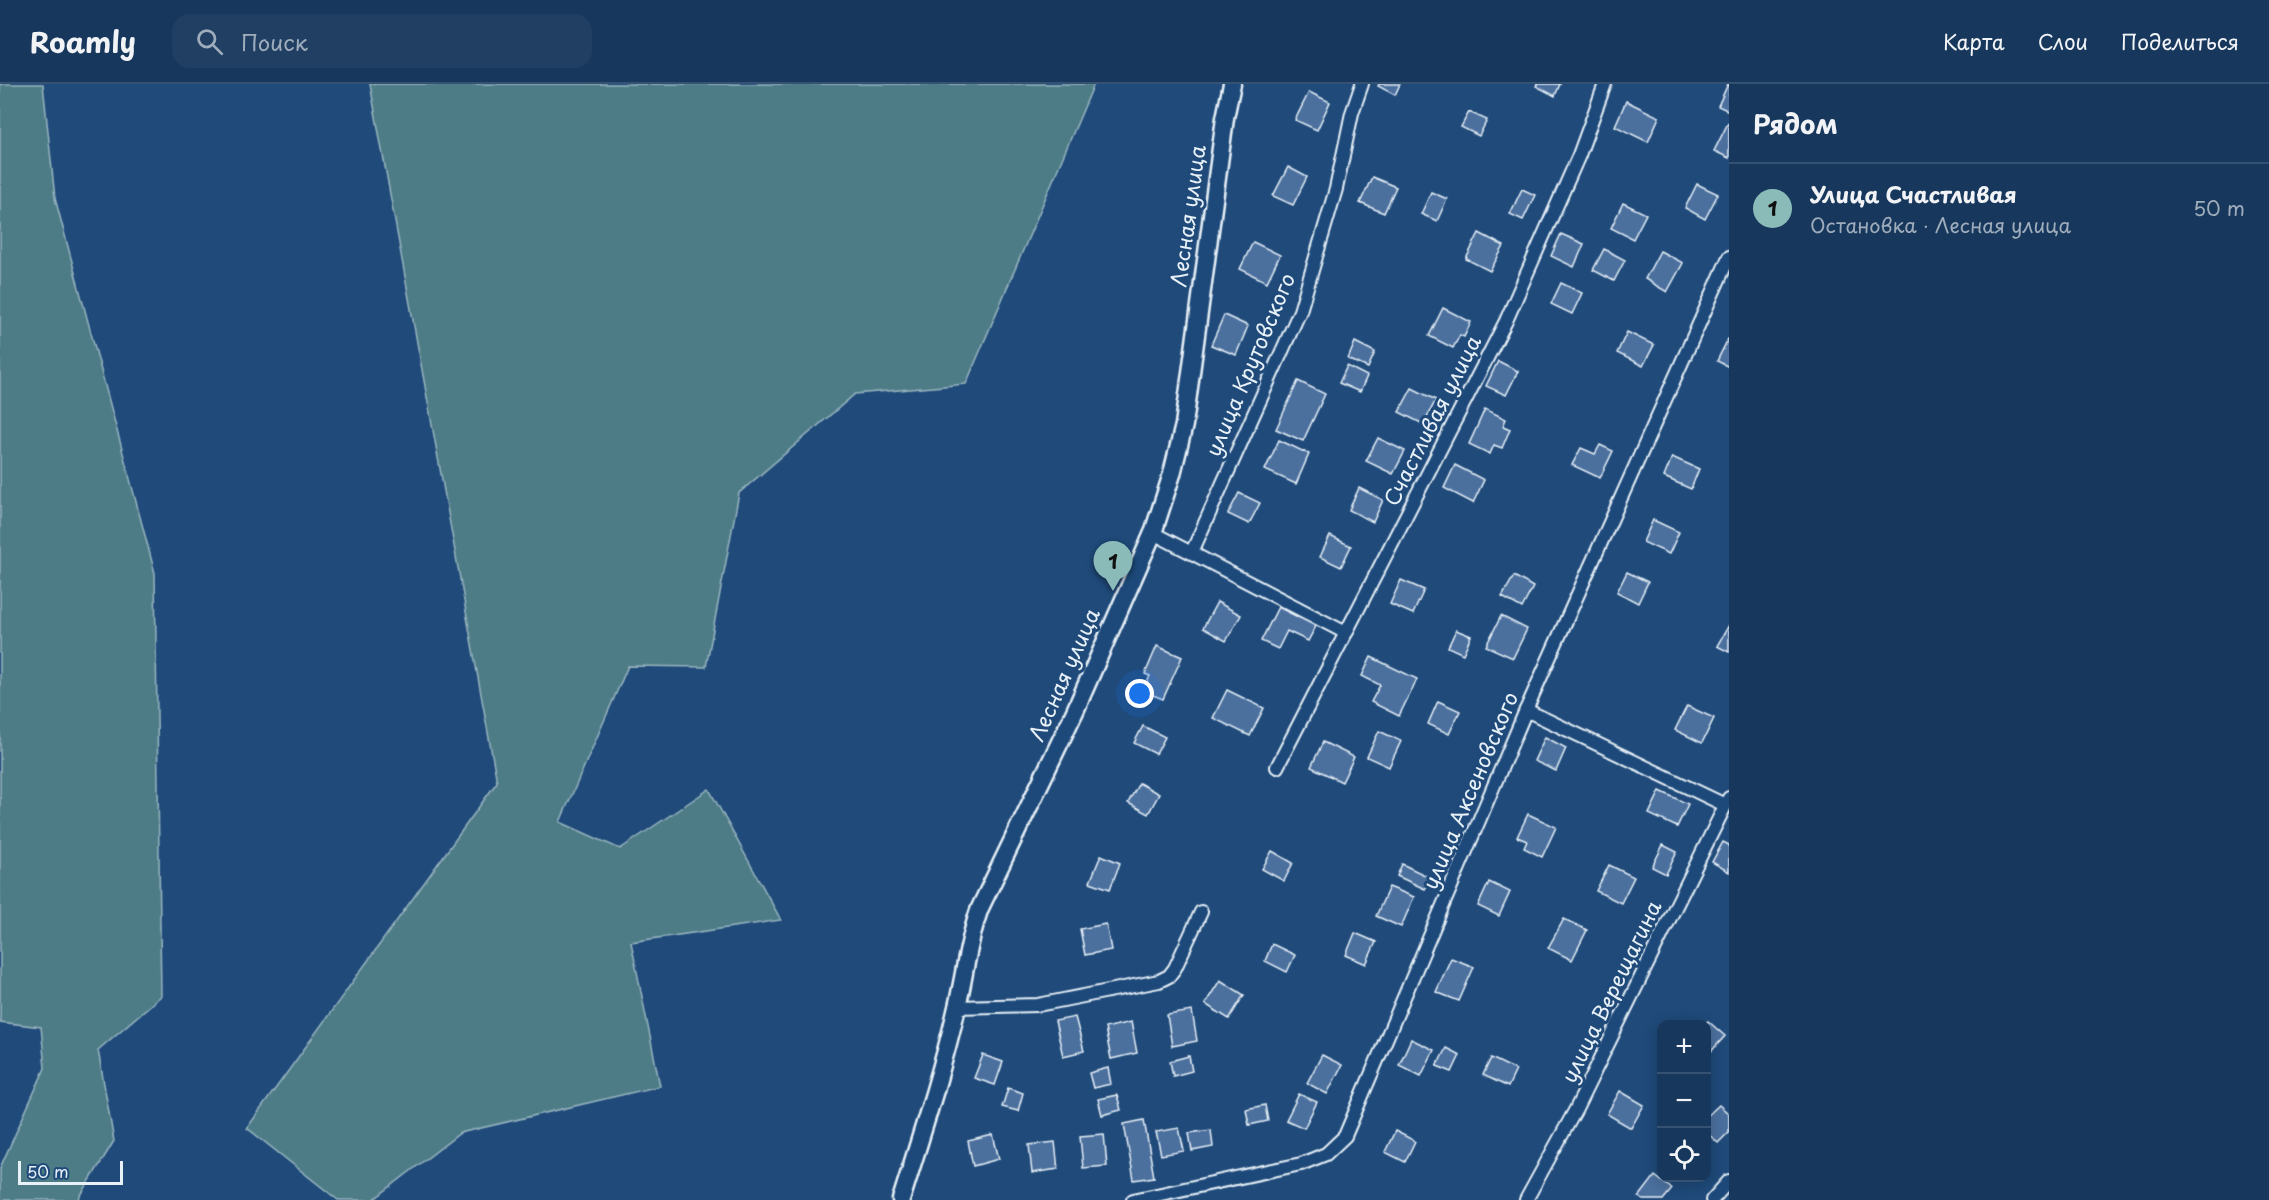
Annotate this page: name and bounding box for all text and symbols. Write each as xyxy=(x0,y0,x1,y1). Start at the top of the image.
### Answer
search box xyxy=(172,14,592,68)
text: Roamly xyxy=(30,20,136,63)
icon: search xyxy=(193,25,226,58)
text: Поиск xyxy=(241,25,308,58)
text: Карта xyxy=(1943,25,2005,57)
text: Слои xyxy=(2038,25,2088,57)
text: Поделиться xyxy=(2121,25,2239,57)
text: Рядом xyxy=(1753,104,1838,143)
street label: Лесная улица xyxy=(1161,142,1213,289)
text: Улица Счастливая xyxy=(1810,177,2017,210)
text: 1 xyxy=(1768,193,1777,223)
text: 50 m xyxy=(2193,193,2245,223)
text: Остановка · Лесная улица xyxy=(1810,210,2071,240)
street label: улица Крутовского xyxy=(1196,268,1302,461)
street label: Счастливая улица xyxy=(1374,329,1488,511)
pin: 1 xyxy=(1094,542,1132,591)
street label: Лесная улица xyxy=(1020,602,1107,746)
your location xyxy=(1125,679,1154,708)
street label: улица Аксеновского xyxy=(1413,686,1525,894)
street label: улица Верещагина xyxy=(1552,894,1669,1088)
map controls xyxy=(1657,1020,1711,1182)
button: + xyxy=(1657,1020,1711,1074)
button: − xyxy=(1657,1074,1711,1128)
button: locate xyxy=(1657,1128,1711,1182)
scale bar xyxy=(18,1158,123,1186)
text: 50 m xyxy=(27,1159,68,1183)

